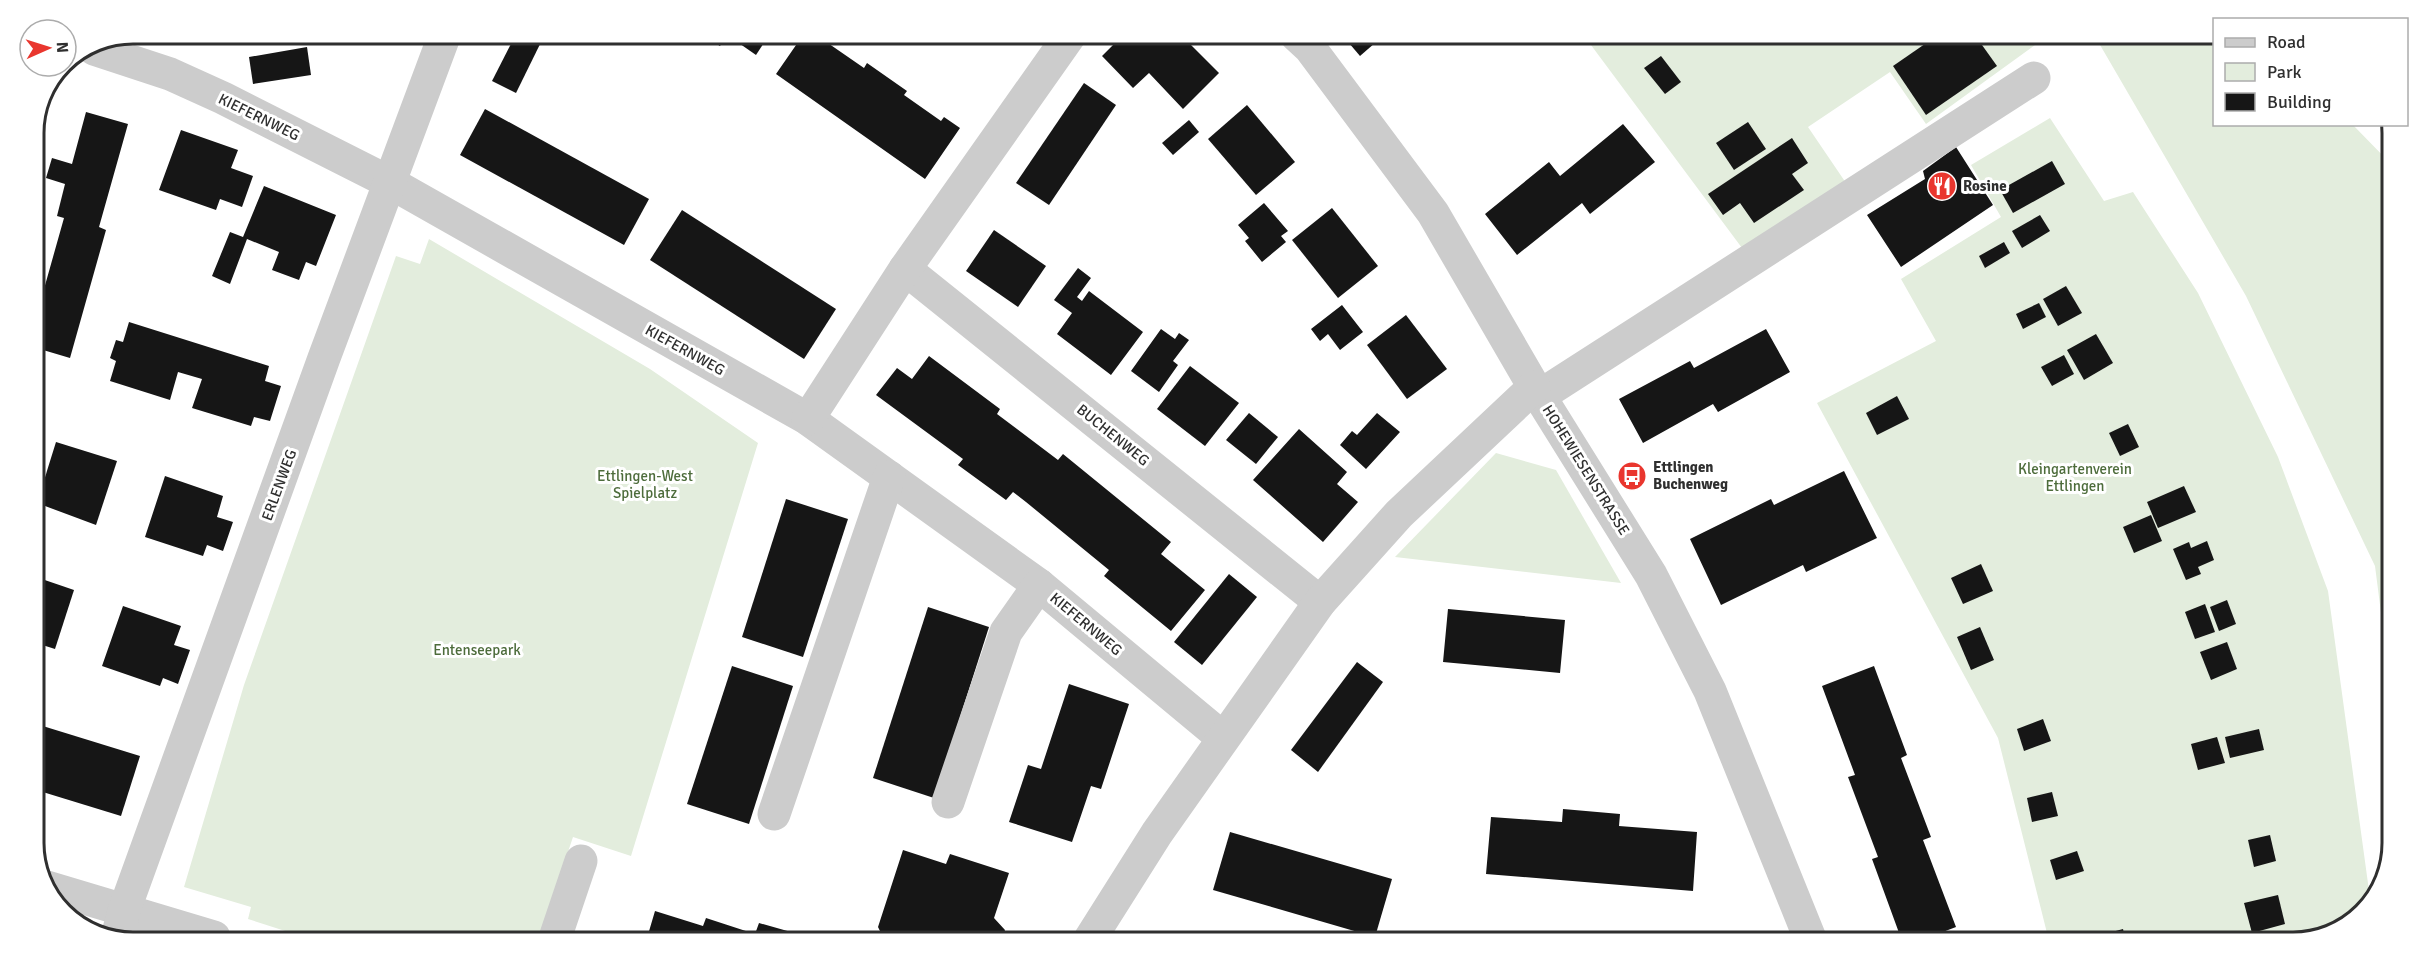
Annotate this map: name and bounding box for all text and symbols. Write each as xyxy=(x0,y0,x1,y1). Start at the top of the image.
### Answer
north arrow xyxy=(18,18,78,78)
legend xyxy=(2213,18,2408,126)
text: Road xyxy=(2267,31,2306,53)
text: N xyxy=(52,41,72,53)
text: Park xyxy=(2267,61,2302,83)
street label: KIEFERNWEG xyxy=(215,90,303,144)
text: Building xyxy=(2267,91,2331,113)
restaurant icon: Rosine xyxy=(1926,170,1958,202)
place label: Rosine xyxy=(1963,177,2007,195)
street label: KIEFERNWEG xyxy=(642,321,728,379)
street label: BUCHENWEG xyxy=(1073,400,1153,470)
street label: HOHEWIESENSTRASSE xyxy=(1539,402,1633,538)
street label: ERLENWEG xyxy=(258,447,300,523)
place label: Ettlingen Buchenweg xyxy=(1653,458,1728,493)
bus stop icon: Ettlingen Buchenweg xyxy=(1616,460,1648,492)
park label: Kleingartenverein Ettlingen xyxy=(2018,460,2132,495)
park label: Ettlingen-West Spielplatz xyxy=(597,467,693,502)
street label: KIEFERNWEG xyxy=(1046,589,1126,659)
park label: Entenseepark xyxy=(433,641,521,659)

